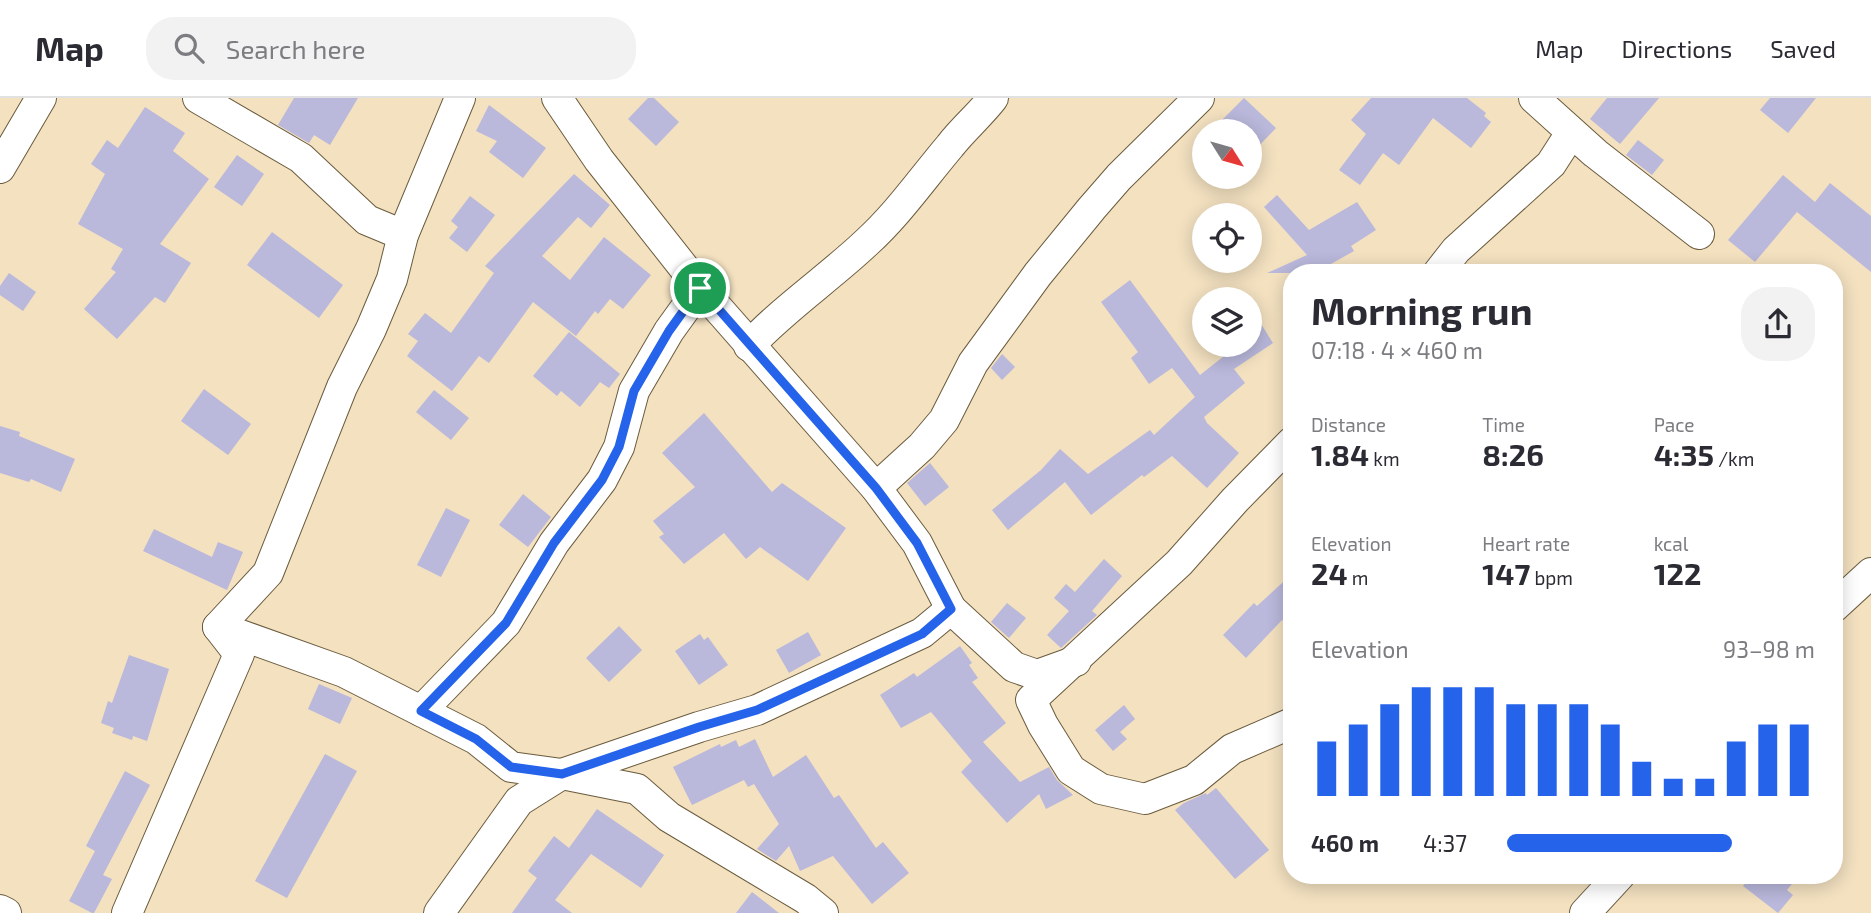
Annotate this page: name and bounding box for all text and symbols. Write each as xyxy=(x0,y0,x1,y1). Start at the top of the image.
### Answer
search box xyxy=(146,17,636,80)
text: Map xyxy=(35,28,104,68)
icon: search xyxy=(170,29,208,67)
text: Search here xyxy=(226,33,365,64)
text: Map xyxy=(1535,34,1583,63)
text: Directions xyxy=(1621,34,1732,63)
text: Saved xyxy=(1770,34,1836,63)
north arrow xyxy=(1192,119,1262,189)
map controls xyxy=(1192,119,1262,357)
button: locate xyxy=(1192,203,1262,273)
pin xyxy=(670,258,730,318)
icon: arrive xyxy=(681,269,719,307)
button: layers xyxy=(1192,287,1262,357)
text: Morning run xyxy=(1311,287,1532,333)
button: share xyxy=(1741,287,1815,361)
text: 07:18 · 4 × 460 m xyxy=(1311,336,1483,364)
text: Distance xyxy=(1311,413,1386,436)
text: Time xyxy=(1482,413,1525,436)
text: Pace xyxy=(1654,413,1695,436)
text: 1.84 xyxy=(1311,436,1369,472)
text: 8:26 xyxy=(1482,436,1544,472)
text: 4:35 xyxy=(1654,436,1714,472)
text: km xyxy=(1369,447,1400,470)
text: /km xyxy=(1714,447,1754,470)
text: Elevation xyxy=(1311,532,1392,555)
text: Heart rate xyxy=(1482,532,1570,555)
text: kcal xyxy=(1654,532,1688,555)
text: 24 xyxy=(1311,555,1348,591)
text: 147 xyxy=(1482,555,1530,591)
text: 122 xyxy=(1654,555,1701,591)
text: m xyxy=(1348,566,1368,589)
text: bpm xyxy=(1530,566,1573,589)
text: Elevation xyxy=(1311,635,1409,663)
text: 93–98 m xyxy=(1723,635,1815,663)
text: 460 m xyxy=(1311,829,1379,857)
text: 4:37 xyxy=(1423,829,1467,857)

